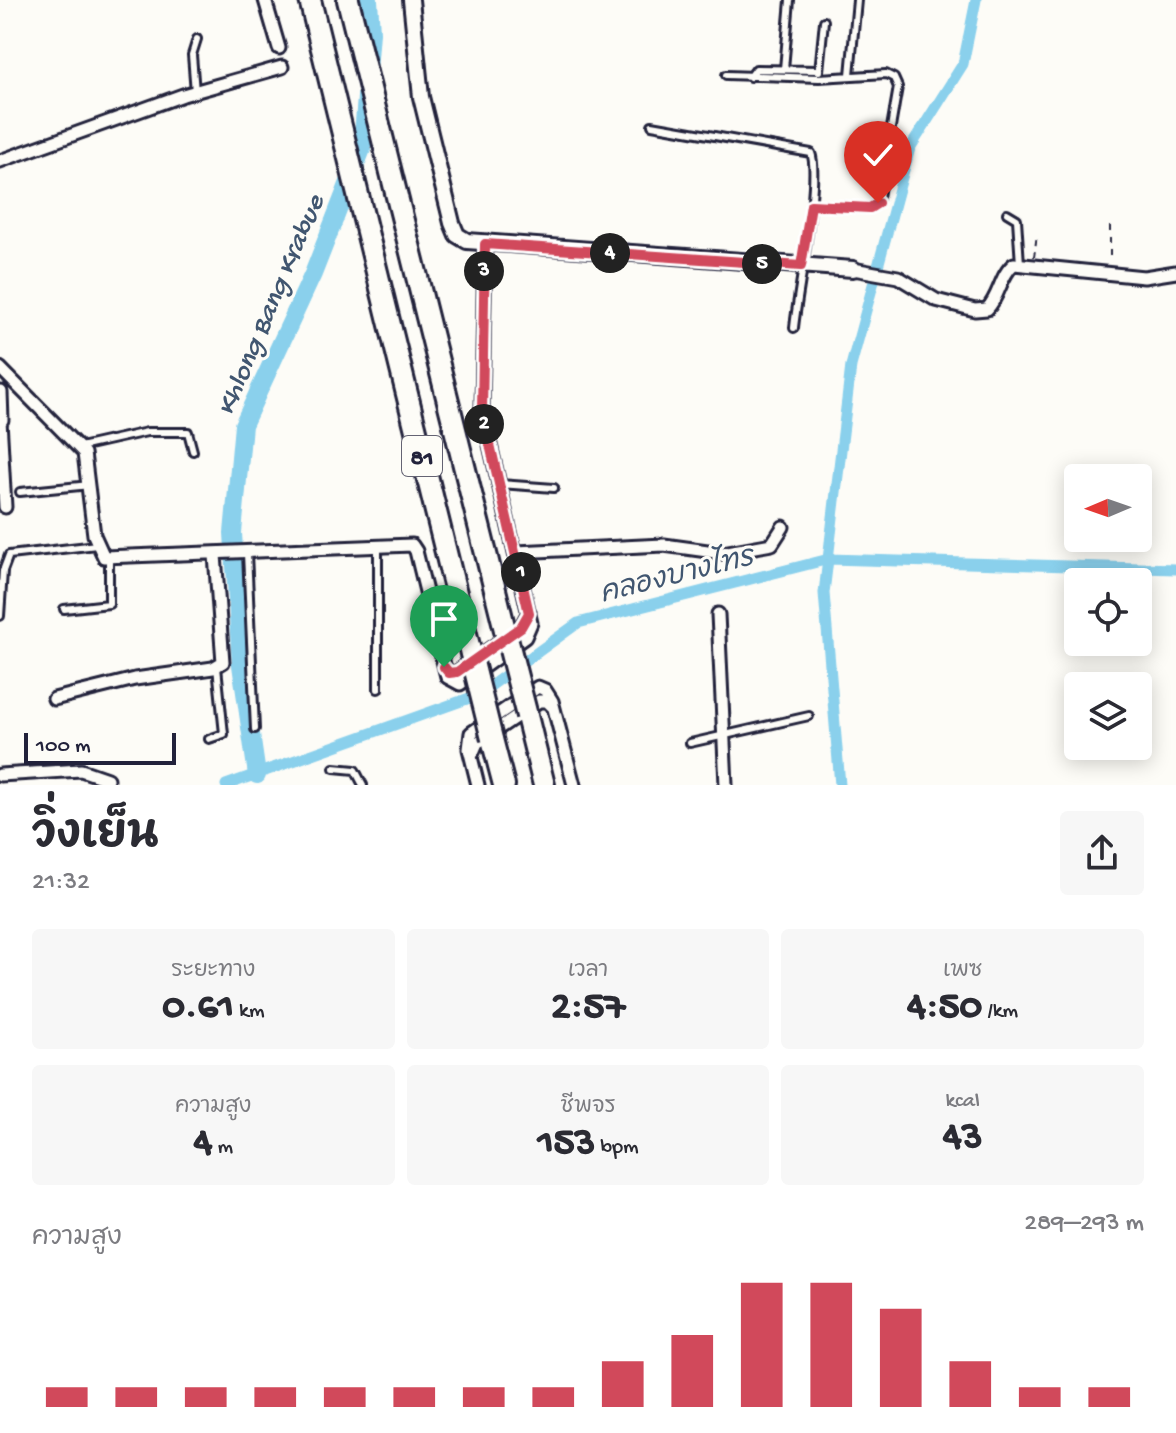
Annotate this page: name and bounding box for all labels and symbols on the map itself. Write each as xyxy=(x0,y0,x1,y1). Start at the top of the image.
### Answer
pin xyxy=(844,121,912,203)
water label: Khlong Bang Krabue xyxy=(211,189,334,421)
pin: 4 xyxy=(590,233,630,273)
pin: 5 xyxy=(742,244,782,284)
pin: 3 xyxy=(464,251,504,291)
pin: 2 xyxy=(464,404,504,444)
road number: 81 xyxy=(402,436,442,476)
north arrow xyxy=(1064,464,1152,552)
water label: คลองบางไทร xyxy=(596,536,759,612)
pin: 1 xyxy=(501,552,541,592)
pin xyxy=(410,585,478,667)
scale bar xyxy=(24,729,176,765)

